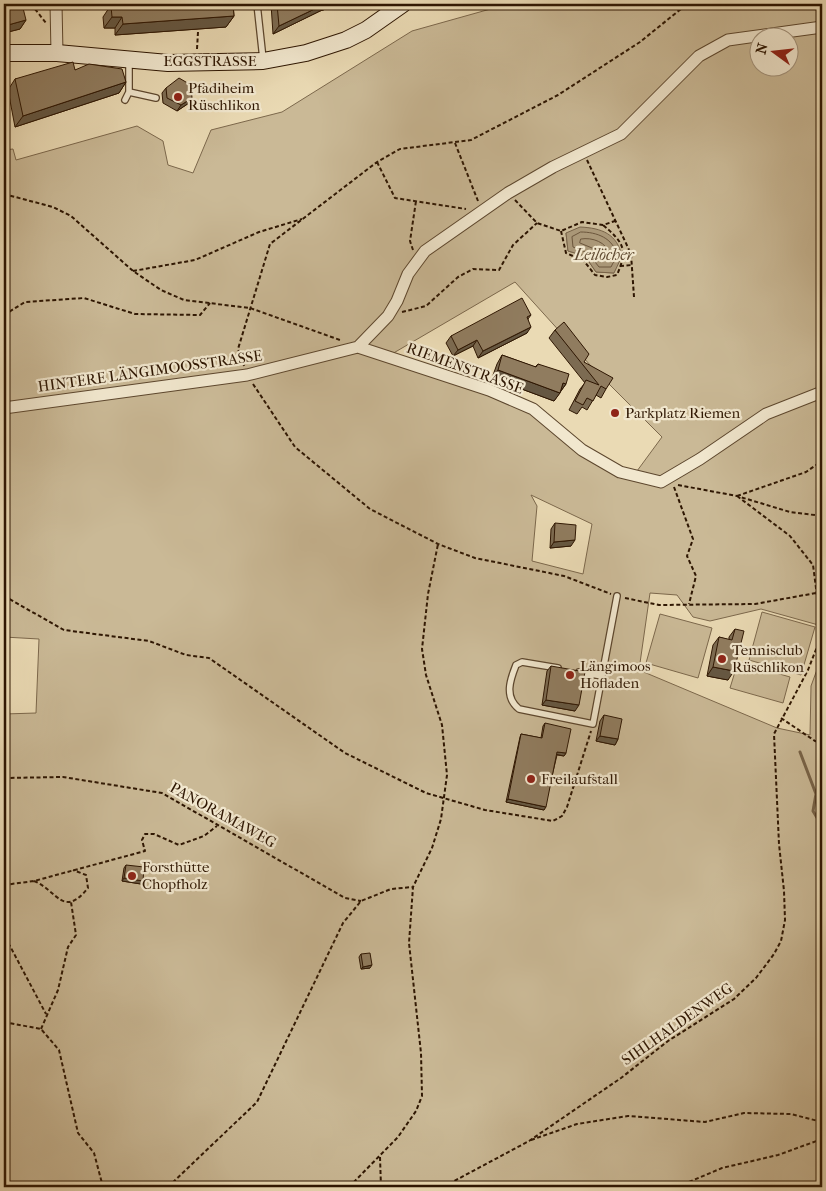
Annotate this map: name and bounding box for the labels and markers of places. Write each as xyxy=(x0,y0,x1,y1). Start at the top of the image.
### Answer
place label: Pfadiheim Rüschlikon xyxy=(188,79,260,114)
marker: Pfadiheim Rüschlikon xyxy=(172,91,184,103)
place label: Parkplatz Riemen xyxy=(625,404,741,422)
marker: Parkplatz Riemen xyxy=(609,407,621,419)
place label: Tennisclub Rüschlikon xyxy=(732,641,804,676)
marker: Tennisclub Rüschlikon xyxy=(716,653,728,665)
place label: Längimoos Hofladen xyxy=(580,657,651,692)
marker: Längimoos Hofladen xyxy=(564,669,576,681)
place label: Freilaufstall xyxy=(541,770,618,788)
marker: Freilaufstall xyxy=(525,773,537,785)
place label: Forsthütte Chopfholz xyxy=(142,858,210,893)
marker: Forsthütte Chopfholz xyxy=(126,870,138,882)

